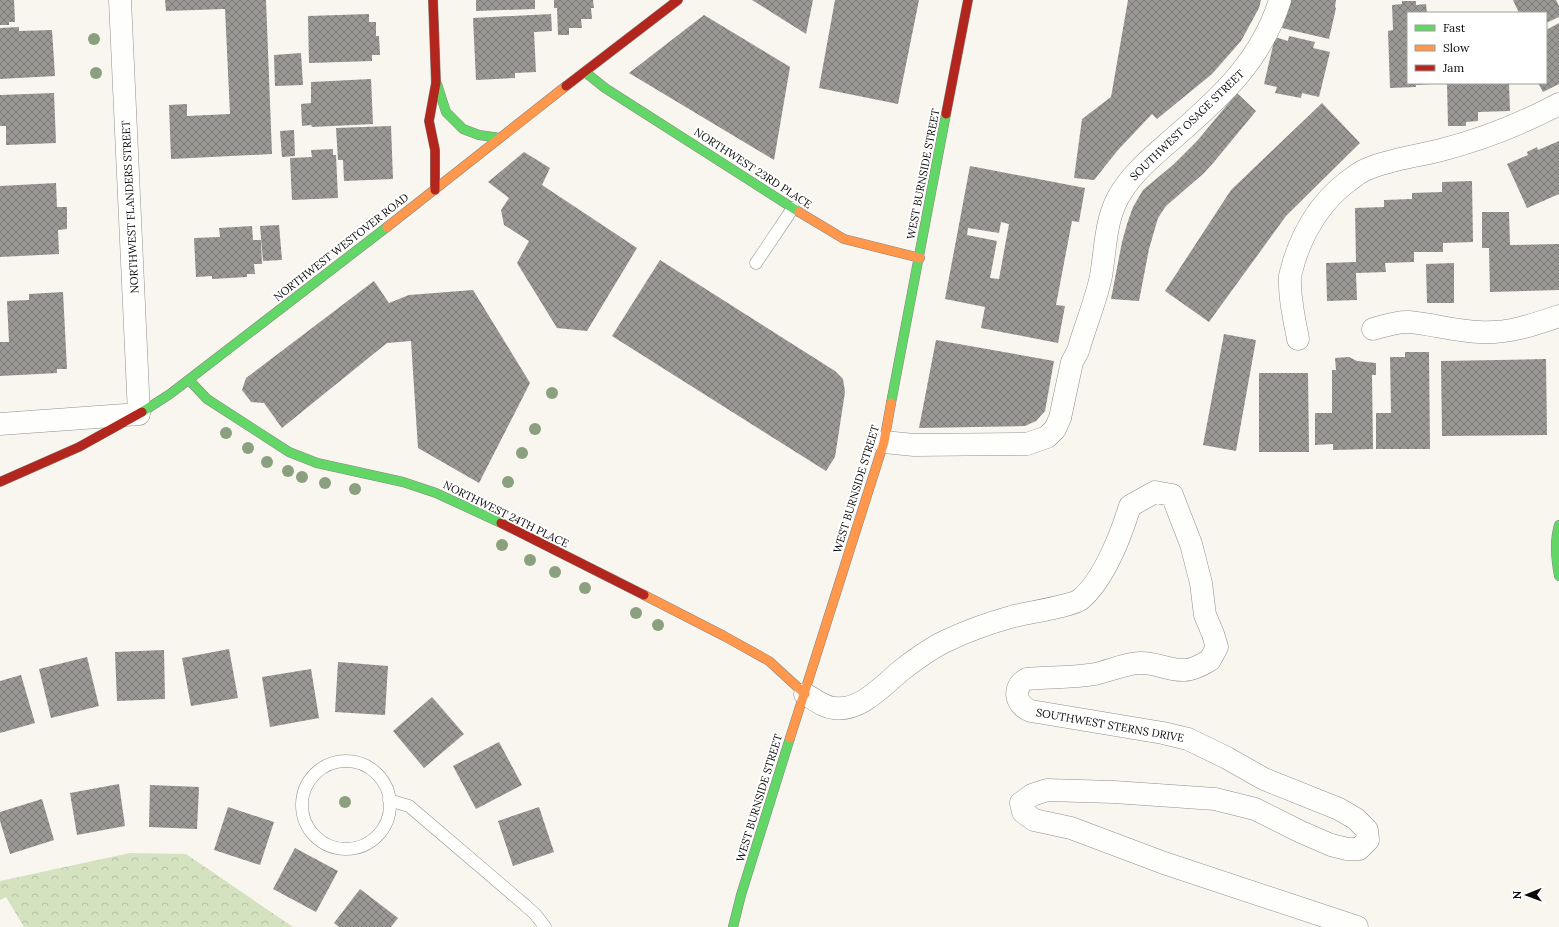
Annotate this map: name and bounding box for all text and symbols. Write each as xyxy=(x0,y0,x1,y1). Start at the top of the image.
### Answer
legend xyxy=(1407,12,1547,84)
text: Fast xyxy=(1443,20,1466,35)
text: Slow xyxy=(1443,40,1470,55)
text: Jam xyxy=(1442,60,1464,75)
street label: SOUTHWEST OSAGE STREET xyxy=(1127,67,1247,183)
street label: WEST BURNSIDE STREET xyxy=(903,107,943,241)
street label: NORTHWEST FLANDERS STREET xyxy=(118,120,142,294)
street label: NORTHWEST 23RD PLACE xyxy=(691,125,815,211)
street label: NORTHWEST WESTOVER ROAD xyxy=(271,190,411,304)
street label: WEST BURNSIDE STREET xyxy=(830,423,882,555)
street label: NORTHWEST 24TH PLACE xyxy=(441,477,571,551)
street label: SOUTHWEST STERNS DRIVE xyxy=(1035,705,1185,745)
street label: WEST BURNSIDE STREET xyxy=(733,732,785,864)
north arrow xyxy=(1507,875,1547,915)
text: N xyxy=(1510,890,1524,900)

